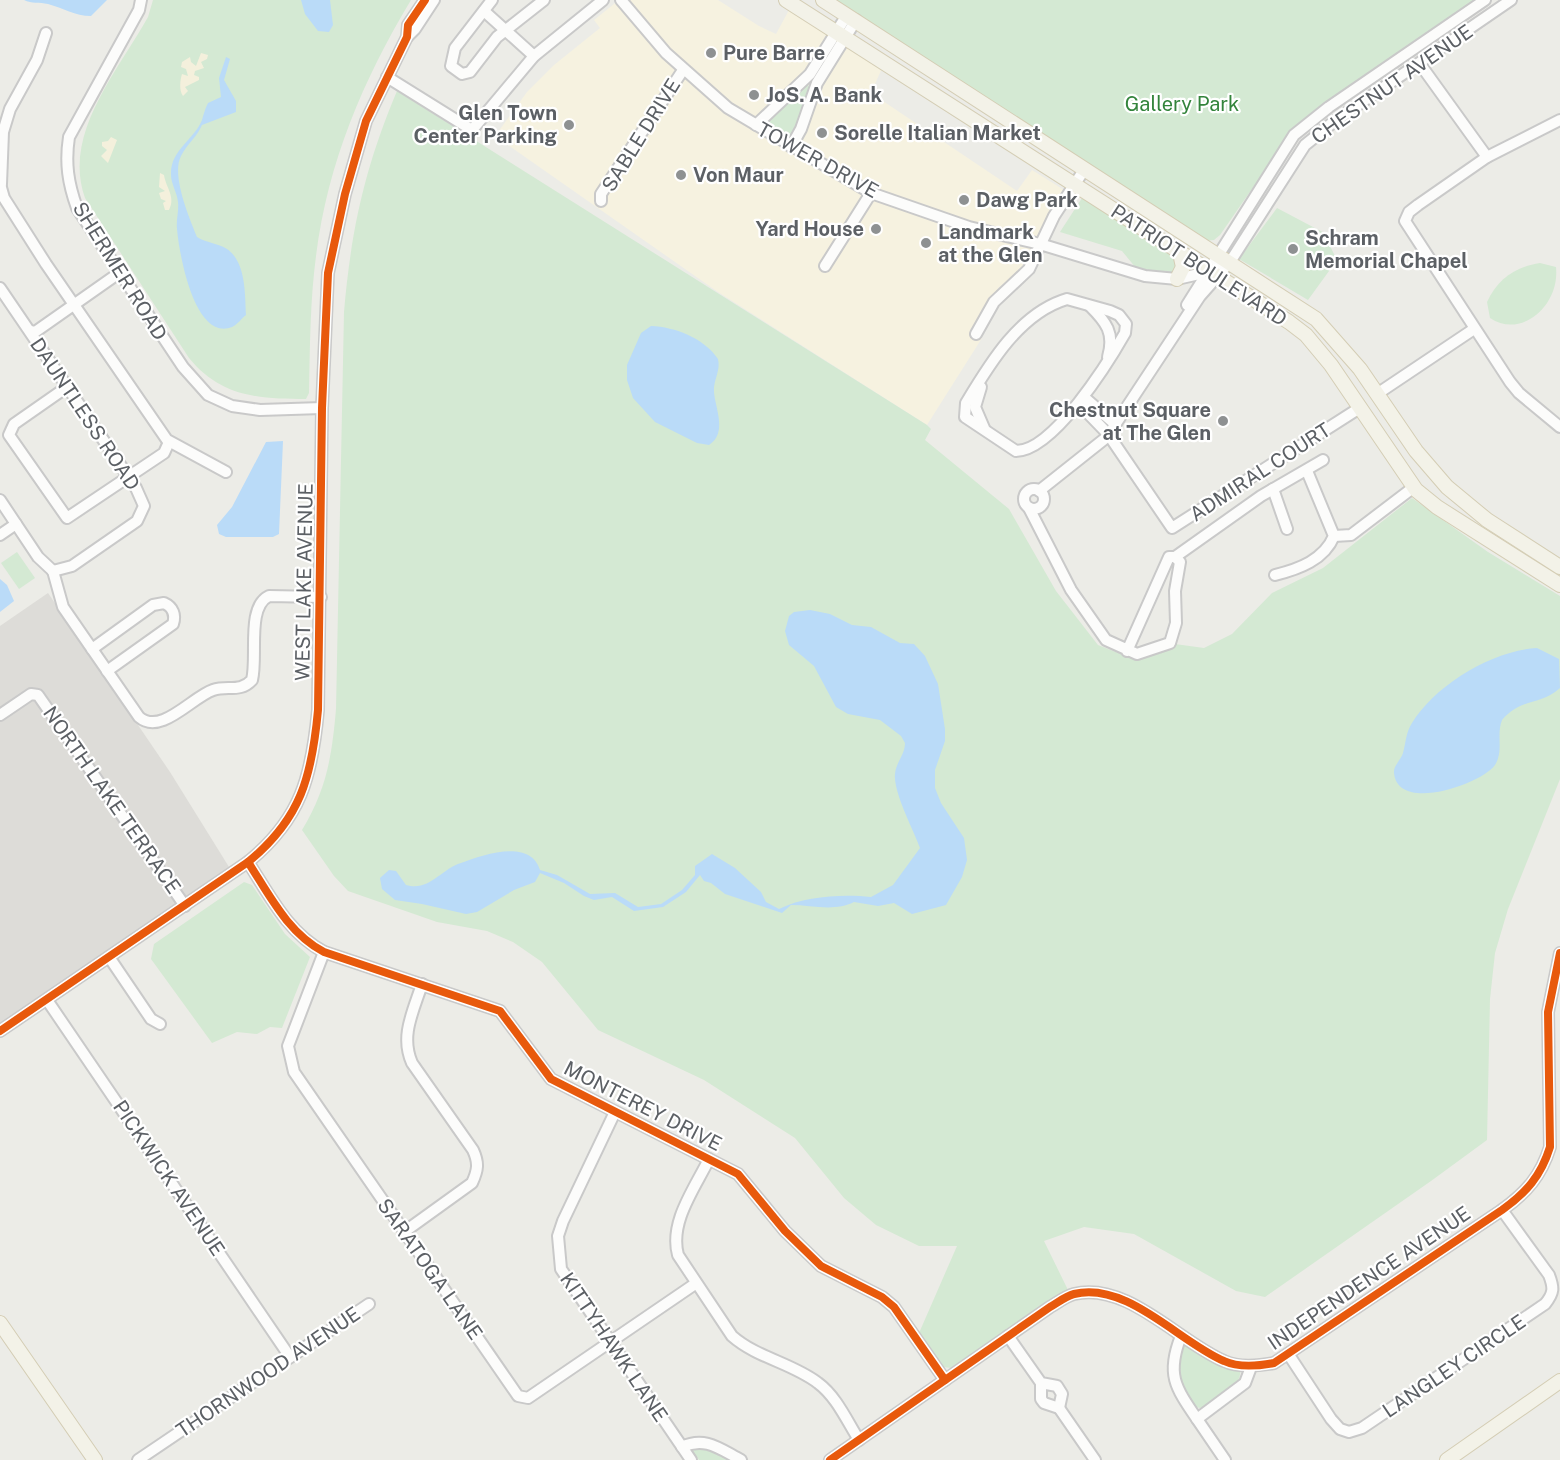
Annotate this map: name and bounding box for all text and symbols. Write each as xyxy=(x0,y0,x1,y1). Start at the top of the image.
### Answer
street label: CHESTNUT AVENUE xyxy=(1307,19,1477,149)
place label: Pure Barre xyxy=(723,41,825,65)
marker: Pure Barre xyxy=(704,46,718,60)
street label: SABLE DRIVE xyxy=(597,74,685,196)
place label: JoS. A. Bank xyxy=(766,83,882,107)
marker: JoS. A. Bank xyxy=(747,88,761,102)
park label: Gallery Park xyxy=(1125,92,1239,116)
place label: Glen Town Center Parking xyxy=(414,101,557,148)
street label: TOWER DRIVE xyxy=(753,117,883,203)
marker: Glen Town Center Parking xyxy=(562,118,576,132)
place label: Sorelle Italian Market xyxy=(834,121,1041,145)
marker: Sorelle Italian Market xyxy=(815,126,829,140)
place label: Von Maur xyxy=(693,163,784,187)
marker: Von Maur xyxy=(674,168,688,182)
place label: Dawg Park xyxy=(976,188,1078,212)
marker: Dawg Park xyxy=(957,193,971,207)
street label: SHERMER ROAD xyxy=(68,197,172,345)
street label: PATRIOT BOULEVARD xyxy=(1106,199,1292,331)
place label: Yard House xyxy=(755,217,864,241)
place label: Landmark at the Glen xyxy=(938,220,1043,267)
marker: Yard House xyxy=(869,222,883,236)
place label: Schram Memorial Chapel xyxy=(1305,226,1468,273)
marker: Landmark at the Glen xyxy=(919,236,933,250)
marker: Schram Memorial Chapel xyxy=(1286,242,1300,256)
street label: DAUNTLESS ROAD xyxy=(25,333,145,495)
place label: Chestnut Square at The Glen xyxy=(1049,398,1211,445)
marker: Chestnut Square at The Glen xyxy=(1216,414,1230,428)
street label: ADMIRAL COURT xyxy=(1185,417,1335,526)
street label: WEST LAKE AVENUE xyxy=(290,483,318,681)
street label: NORTH LAKE TERRACE xyxy=(38,702,186,898)
street label: MONTEREY DRIVE xyxy=(560,1056,726,1156)
street label: PICKWICK AVENUE xyxy=(108,1096,230,1260)
street label: SARATOGA LANE xyxy=(372,1194,488,1344)
street label: INDEPENDENCE AVENUE xyxy=(1263,1201,1475,1355)
street label: KITTYHAWK LANE xyxy=(555,1268,673,1426)
street label: THORNWOOD AVENUE xyxy=(172,1301,364,1443)
street label: LANGLEY CIRCLE xyxy=(1378,1309,1530,1423)

